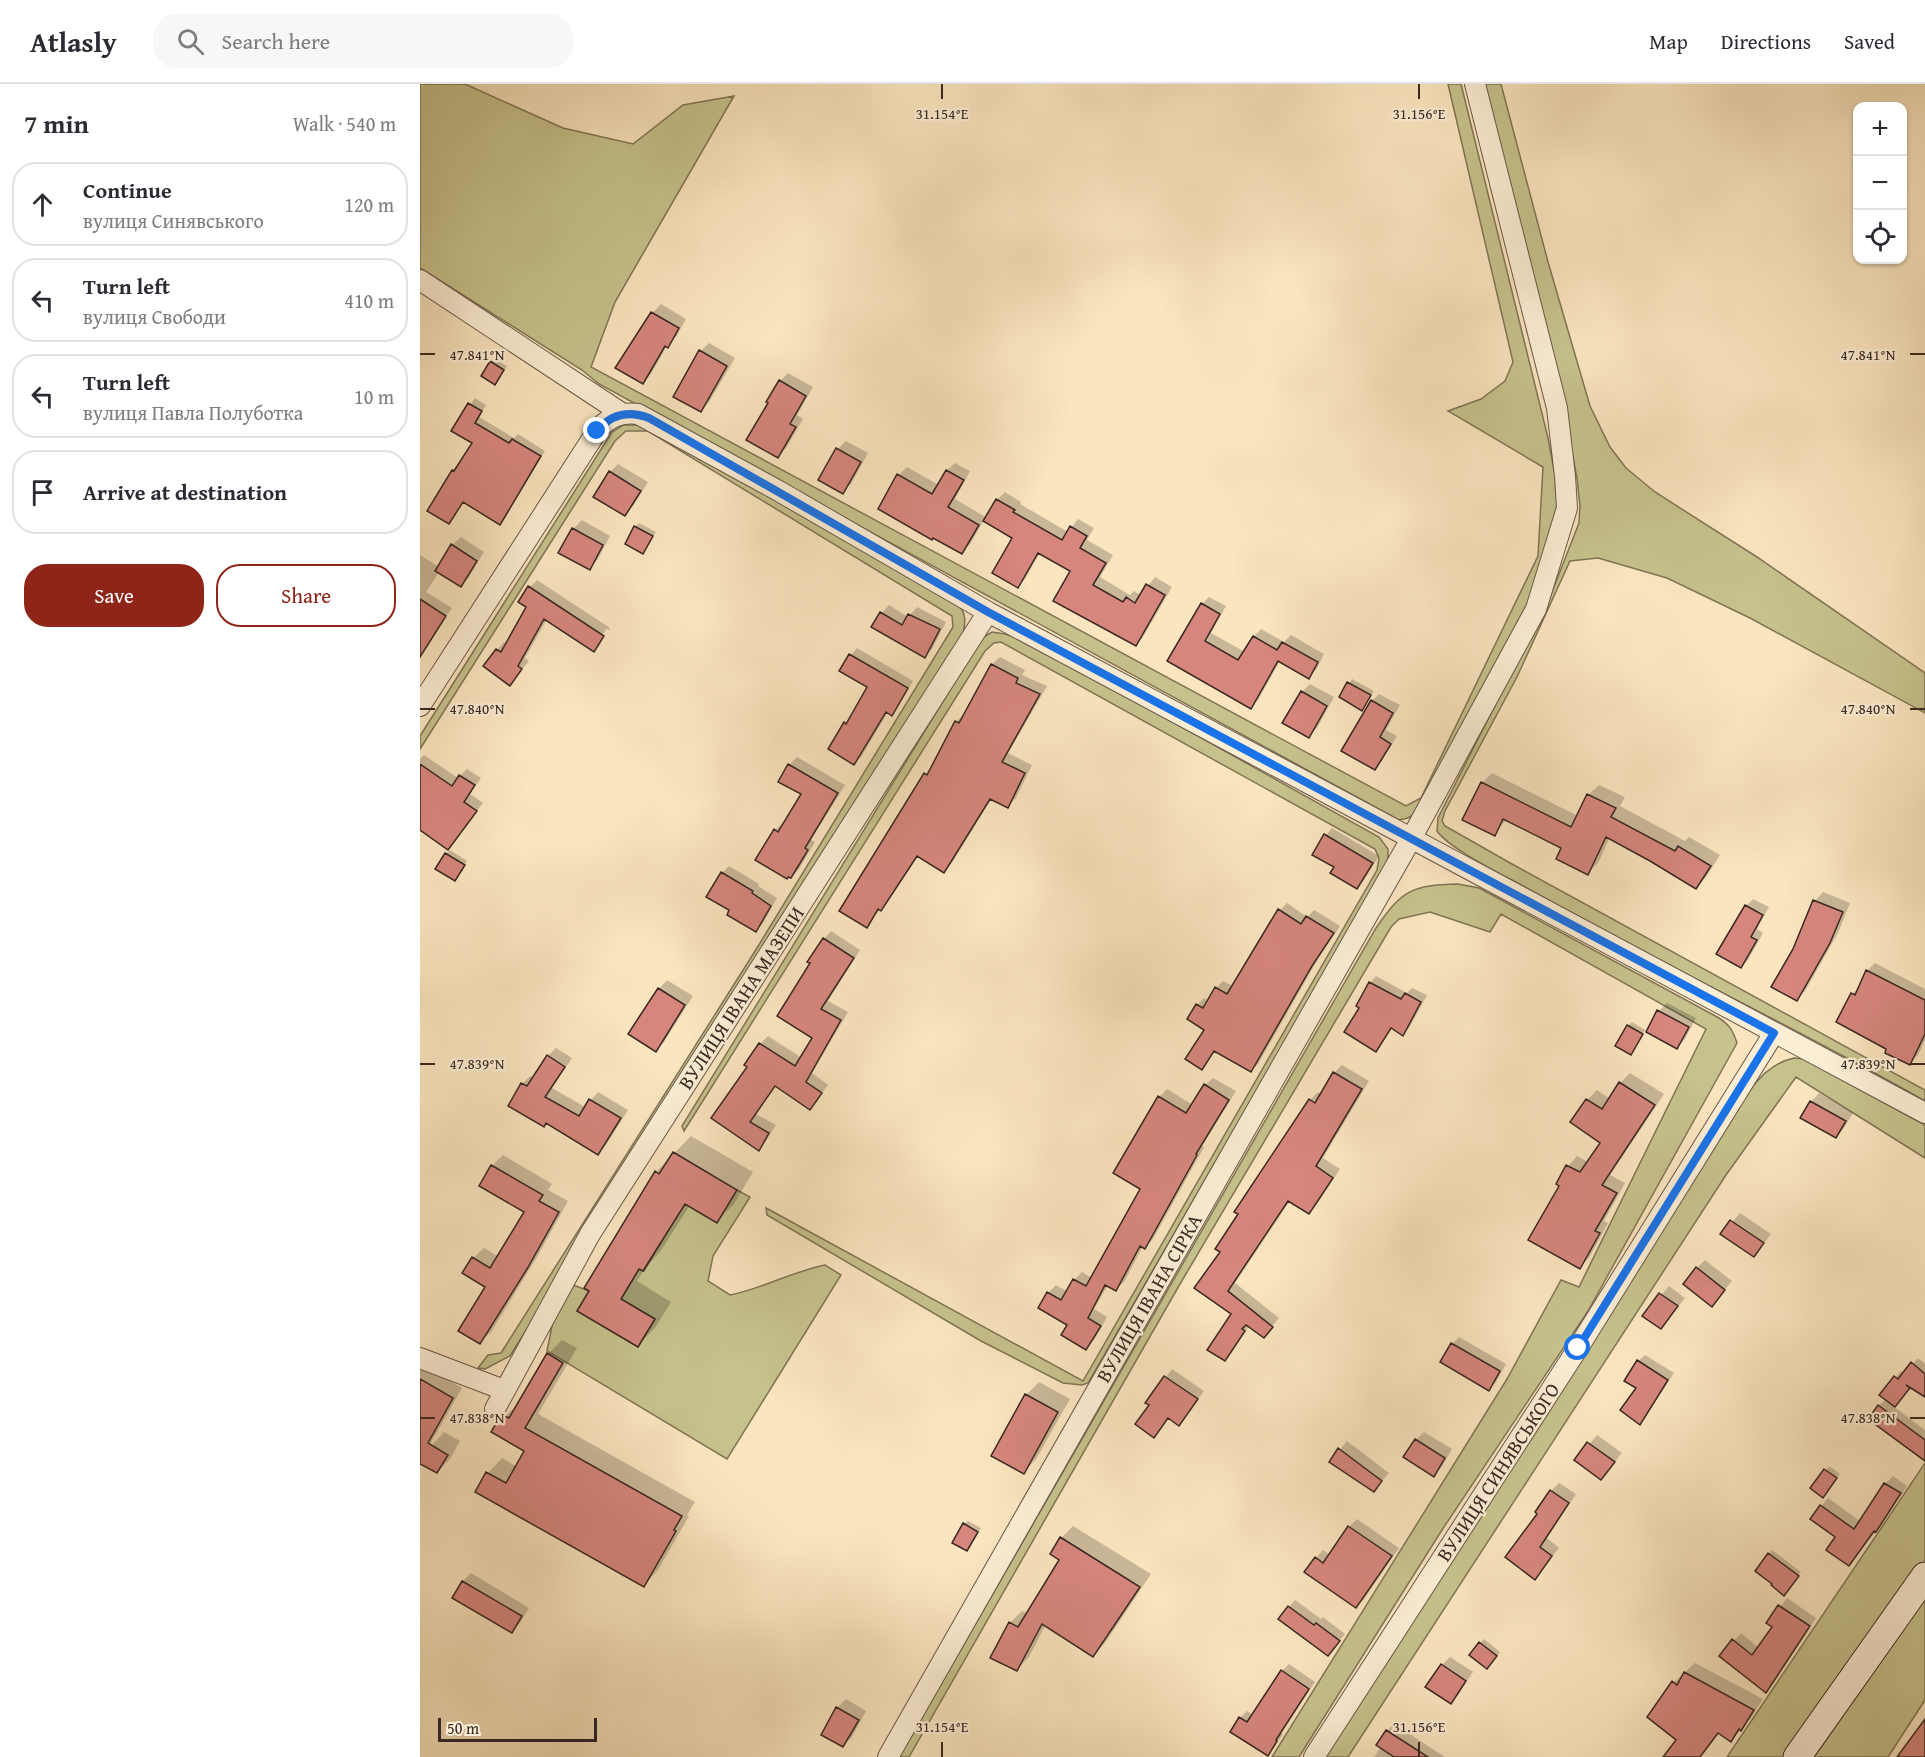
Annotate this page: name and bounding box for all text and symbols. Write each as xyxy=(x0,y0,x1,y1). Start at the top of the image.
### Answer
search box xyxy=(153,14,573,68)
text: Atlasly xyxy=(30,21,117,62)
icon: search xyxy=(174,25,207,58)
text: Search here xyxy=(222,25,330,57)
text: Map xyxy=(1649,26,1688,57)
text: Directions xyxy=(1721,26,1811,57)
text: Saved xyxy=(1844,26,1895,57)
map controls xyxy=(1853,102,1907,264)
button: + xyxy=(1853,102,1907,156)
text: 31.154°E xyxy=(916,103,969,124)
text: 31.156°E xyxy=(1393,103,1446,124)
text: 7 min xyxy=(24,104,89,143)
text: Walk · 540 m xyxy=(293,109,396,138)
button: − xyxy=(1853,156,1907,210)
text: Continue xyxy=(83,174,172,206)
icon: ahead xyxy=(26,188,59,221)
text: 120 m xyxy=(344,190,394,219)
text: вулиця Синявського xyxy=(83,206,264,235)
button: locate xyxy=(1853,210,1907,264)
text: Turn left xyxy=(83,270,170,302)
icon: left xyxy=(26,284,59,317)
text: 410 m xyxy=(344,286,394,315)
text: вулиця Свободи xyxy=(83,302,226,331)
text: 47.841°N xyxy=(450,344,505,365)
text: 47.841°N xyxy=(1841,344,1896,365)
text: Turn left xyxy=(83,366,170,398)
icon: left xyxy=(26,380,59,413)
text: 10 m xyxy=(354,382,394,411)
text: вулиця Павла Полуботка xyxy=(83,398,303,427)
route end xyxy=(583,417,609,443)
icon: arrive xyxy=(26,476,59,509)
text: Arrive at destination xyxy=(83,476,287,508)
button: Save xyxy=(24,564,204,627)
button: Share xyxy=(216,564,396,627)
text: 47.840°N xyxy=(450,698,505,719)
text: 47.840°N xyxy=(1841,698,1896,719)
street label: ВУЛИЦЯ ІВАНА МАЗЕПИ xyxy=(670,901,811,1095)
text: 47.839°N xyxy=(450,1053,505,1074)
text: 47.839°N xyxy=(1841,1053,1896,1074)
street label: ВУЛИЦЯ ІВАНА СІРКА xyxy=(1088,1208,1209,1387)
route start xyxy=(1564,1334,1590,1360)
street label: ВУЛИЦЯ СИНЯВСЬКОГО xyxy=(1429,1377,1566,1567)
text: 47.838°N xyxy=(450,1407,505,1428)
text: 47.838°N xyxy=(1841,1407,1896,1428)
scale bar xyxy=(438,1715,597,1742)
text: 50 m xyxy=(447,1716,479,1740)
text: 31.154°E xyxy=(916,1716,969,1737)
text: 31.156°E xyxy=(1393,1716,1446,1737)

